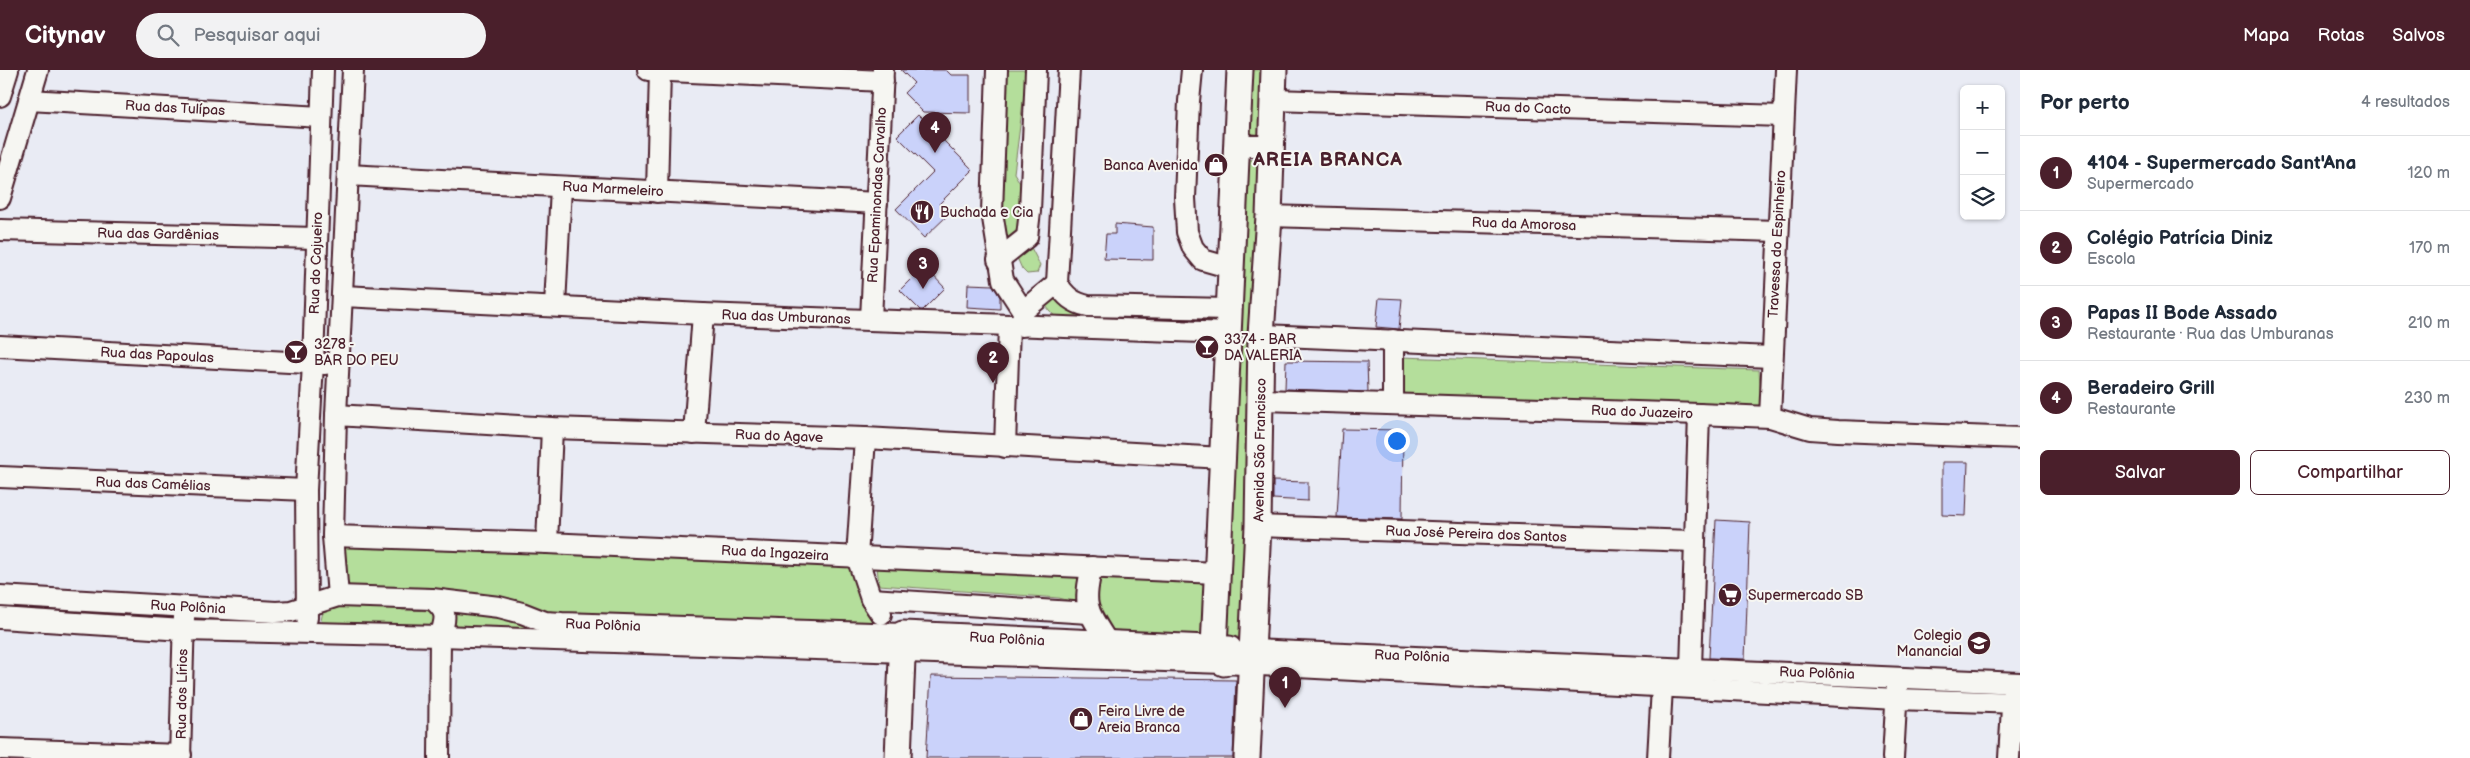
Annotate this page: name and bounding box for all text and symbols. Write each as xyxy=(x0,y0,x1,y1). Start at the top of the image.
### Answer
search box xyxy=(136,13,486,58)
text: Citynav xyxy=(25,21,106,50)
icon: search xyxy=(154,21,182,49)
text: Pesquisar aqui xyxy=(194,24,321,47)
text: Mapa xyxy=(2243,25,2289,46)
text: Rotas xyxy=(2317,25,2364,46)
text: Salvos xyxy=(2392,25,2445,46)
map controls xyxy=(1960,85,2005,220)
button: + xyxy=(1960,85,2005,130)
text: Por perto xyxy=(2040,90,2130,115)
text: 4 resultados xyxy=(2361,93,2450,112)
street label: Rua das Tulípas xyxy=(124,97,226,119)
street label: Rua do Cacto xyxy=(1485,98,1571,118)
street label: Rua Epaminondas Carvalho xyxy=(864,107,890,283)
pin: 4 xyxy=(919,112,951,153)
button: − xyxy=(1960,130,2005,175)
district label: AREIA BRANCA xyxy=(1252,149,1403,172)
shop icon: Banca Avenida xyxy=(1203,152,1229,178)
text: 4104 - Supermercado Sant'Ana xyxy=(2087,152,2356,175)
place label: Banca Avenida xyxy=(1103,157,1198,174)
text: 1 xyxy=(2053,164,2059,183)
text: 120 m xyxy=(2407,164,2450,183)
street label: Travessa do Espinheiro xyxy=(1765,170,1789,318)
button: layers xyxy=(1960,175,2005,220)
text: Supermercado xyxy=(2087,175,2194,194)
street label: Rua Marmeleiro xyxy=(562,178,664,200)
restaurant icon: Buchada e Cia xyxy=(909,199,935,225)
place label: Buchada e Cia xyxy=(940,204,1034,221)
street label: Rua do Cajueiro xyxy=(306,211,326,315)
street label: Rua da Amorosa xyxy=(1471,214,1577,234)
street label: Rua das Gardênias xyxy=(97,224,219,244)
text: Colégio Patrícia Diniz xyxy=(2087,227,2273,250)
text: 2 xyxy=(2051,239,2061,258)
text: 170 m xyxy=(2409,239,2450,258)
pin: 3 xyxy=(907,248,939,289)
text: Escola xyxy=(2087,250,2136,269)
text: Papas II Bode Assado xyxy=(2087,302,2277,325)
street label: Rua das Umburanas xyxy=(721,306,851,328)
text: 3 xyxy=(2051,314,2061,333)
text: 210 m xyxy=(2408,314,2450,333)
text: Restaurante · Rua das Umburanas xyxy=(2087,325,2334,344)
place label: 3374 - BAR DA VALERIA xyxy=(1224,331,1302,364)
bar icon: 3374 - BAR DA VALERIA xyxy=(1194,334,1220,360)
place label: 3278 - BAR DO PEU xyxy=(314,336,399,369)
bar icon: 3278 - BAR DO PEU xyxy=(283,339,309,365)
pin: 2 xyxy=(977,342,1009,383)
street label: Rua das Papoulas xyxy=(100,344,214,366)
text: Beradeiro Grill xyxy=(2087,377,2215,400)
street label: Avenida São Francisco xyxy=(1250,378,1270,522)
text: 4 xyxy=(2051,389,2061,408)
text: 230 m xyxy=(2404,389,2450,408)
text: Restaurante xyxy=(2087,400,2176,419)
street label: Rua do Juazeiro xyxy=(1591,402,1693,422)
street label: Rua do Agave xyxy=(735,426,823,446)
your location xyxy=(1384,428,1410,454)
button: Salvar xyxy=(2040,450,2240,495)
button: Compartilhar xyxy=(2250,450,2450,495)
street label: Rua das Camélias xyxy=(95,473,211,495)
street label: Rua José Pereira dos Santos xyxy=(1385,522,1567,546)
street label: Rua da Ingazeira xyxy=(721,542,830,564)
supermarket icon: Supermercado SB xyxy=(1717,582,1743,608)
place label: Supermercado SB xyxy=(1748,587,1864,604)
street label: Rua Polônia xyxy=(150,597,226,617)
street label: Rua Polônia xyxy=(565,615,641,635)
place label: Colegio Manancial xyxy=(1897,627,1962,660)
street label: Rua Polônia xyxy=(969,629,1045,649)
school or university icon: Colegio Manancial xyxy=(1966,630,1992,656)
street label: Rua Polônia xyxy=(1374,646,1450,666)
street label: Rua dos Lírios xyxy=(173,648,191,740)
street label: Rua Polônia xyxy=(1779,663,1855,683)
pin: 1 xyxy=(1269,667,1301,708)
place label: Feira Livre de Areia Branca xyxy=(1098,703,1185,736)
shop icon: Feira Livre de Areia Branca xyxy=(1068,706,1094,732)

